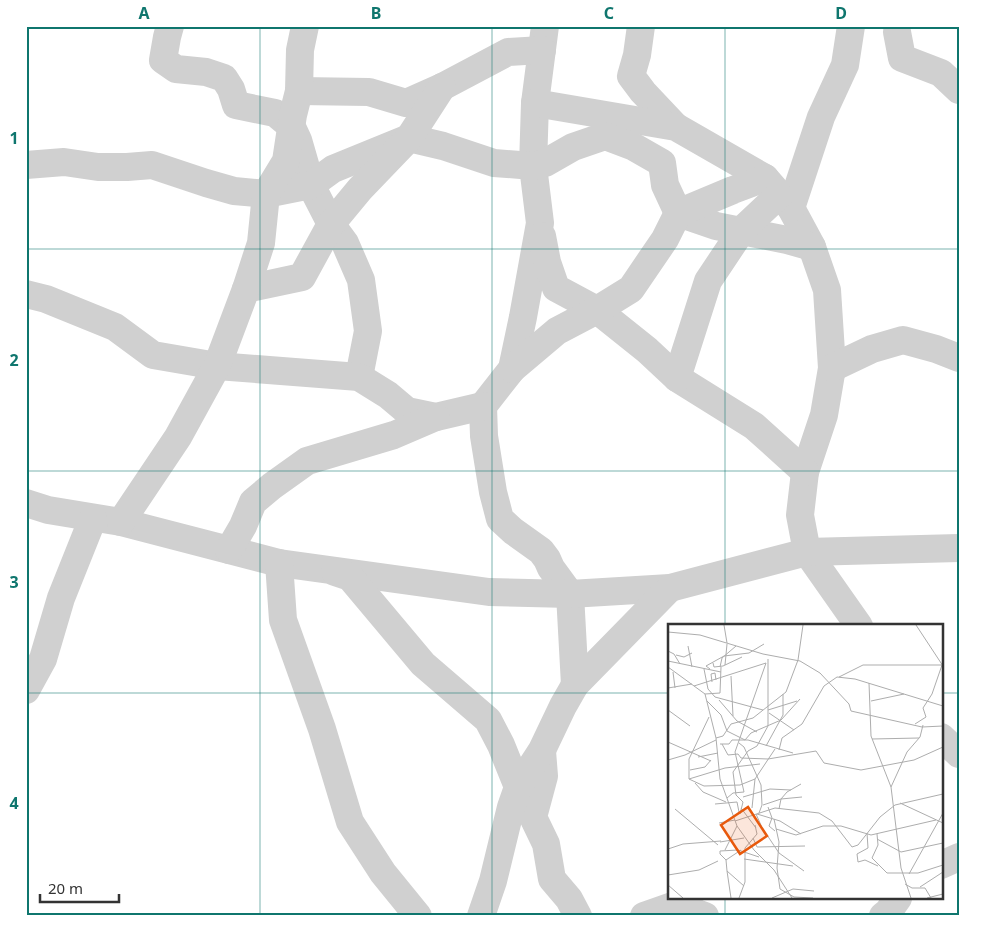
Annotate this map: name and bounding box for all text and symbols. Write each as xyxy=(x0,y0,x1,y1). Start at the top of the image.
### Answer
text: A xyxy=(138,2,150,24)
text: B xyxy=(371,2,381,24)
text: C xyxy=(604,2,614,24)
text: D xyxy=(835,2,847,24)
text: 1 xyxy=(9,127,19,149)
text: 2 xyxy=(9,349,19,371)
text: 3 xyxy=(9,571,19,593)
inset map xyxy=(668,624,942,900)
text: 4 xyxy=(9,792,19,814)
scale bar xyxy=(40,872,119,904)
text: 20 m xyxy=(48,878,83,898)

